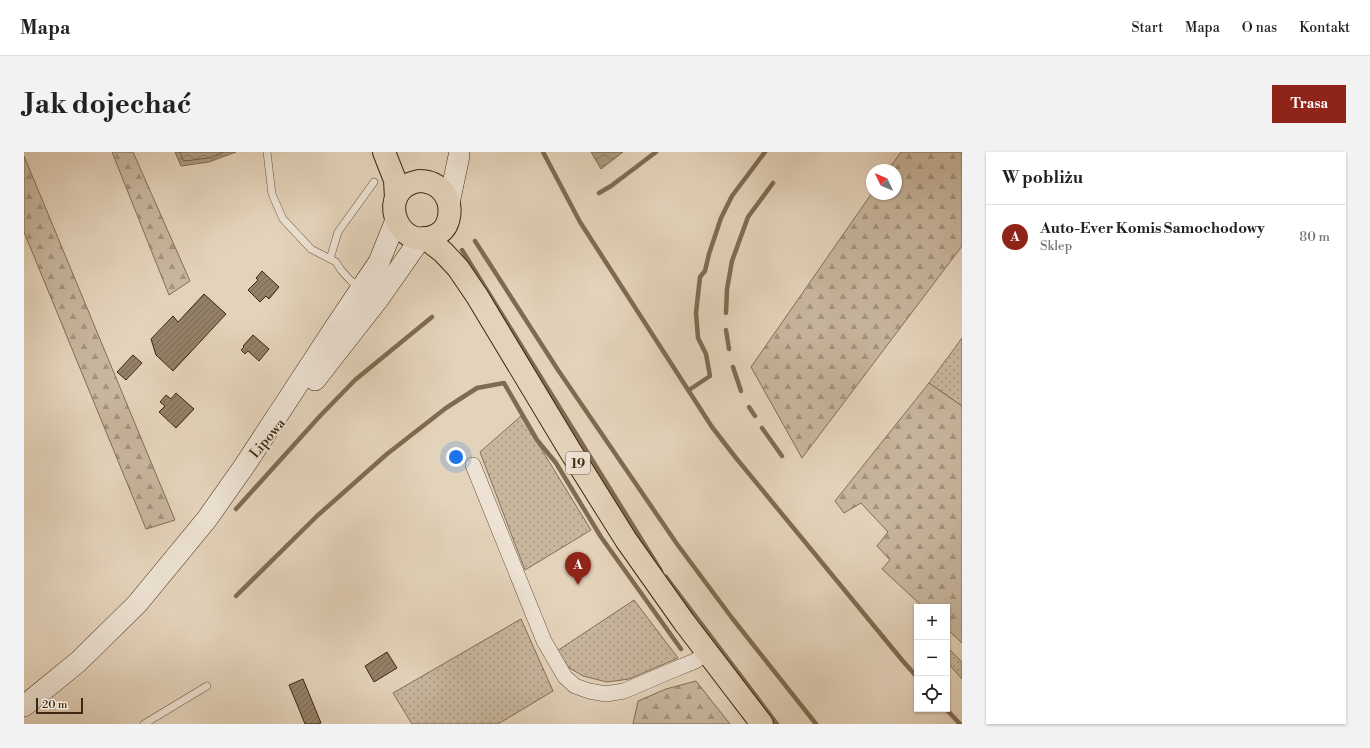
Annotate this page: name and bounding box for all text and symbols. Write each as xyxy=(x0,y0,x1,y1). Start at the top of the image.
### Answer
text: Mapa xyxy=(20,16,70,40)
text: Start xyxy=(1131,19,1163,37)
text: Mapa xyxy=(1185,19,1220,37)
text: O nas xyxy=(1242,19,1277,37)
text: Kontakt xyxy=(1299,19,1350,37)
button: Trasa xyxy=(1272,85,1346,123)
text: Jak dojechać xyxy=(24,87,191,122)
north arrow xyxy=(866,164,902,200)
text: W pobliżu xyxy=(1002,167,1083,189)
text: Auto-Ever Komis Samochodowy xyxy=(1040,219,1265,238)
text: A xyxy=(1010,229,1020,245)
text: 80 m xyxy=(1299,229,1330,245)
text: Sklep xyxy=(1040,238,1072,254)
street label: Lipowa xyxy=(246,414,290,462)
your location xyxy=(446,447,466,467)
road number: 19 xyxy=(566,452,590,474)
pin: A xyxy=(565,552,591,585)
map controls xyxy=(914,604,950,712)
button: + xyxy=(914,604,950,640)
button: − xyxy=(914,640,950,676)
button: locate xyxy=(914,676,950,712)
scale bar xyxy=(36,696,83,715)
text: 20 m xyxy=(42,698,67,712)

